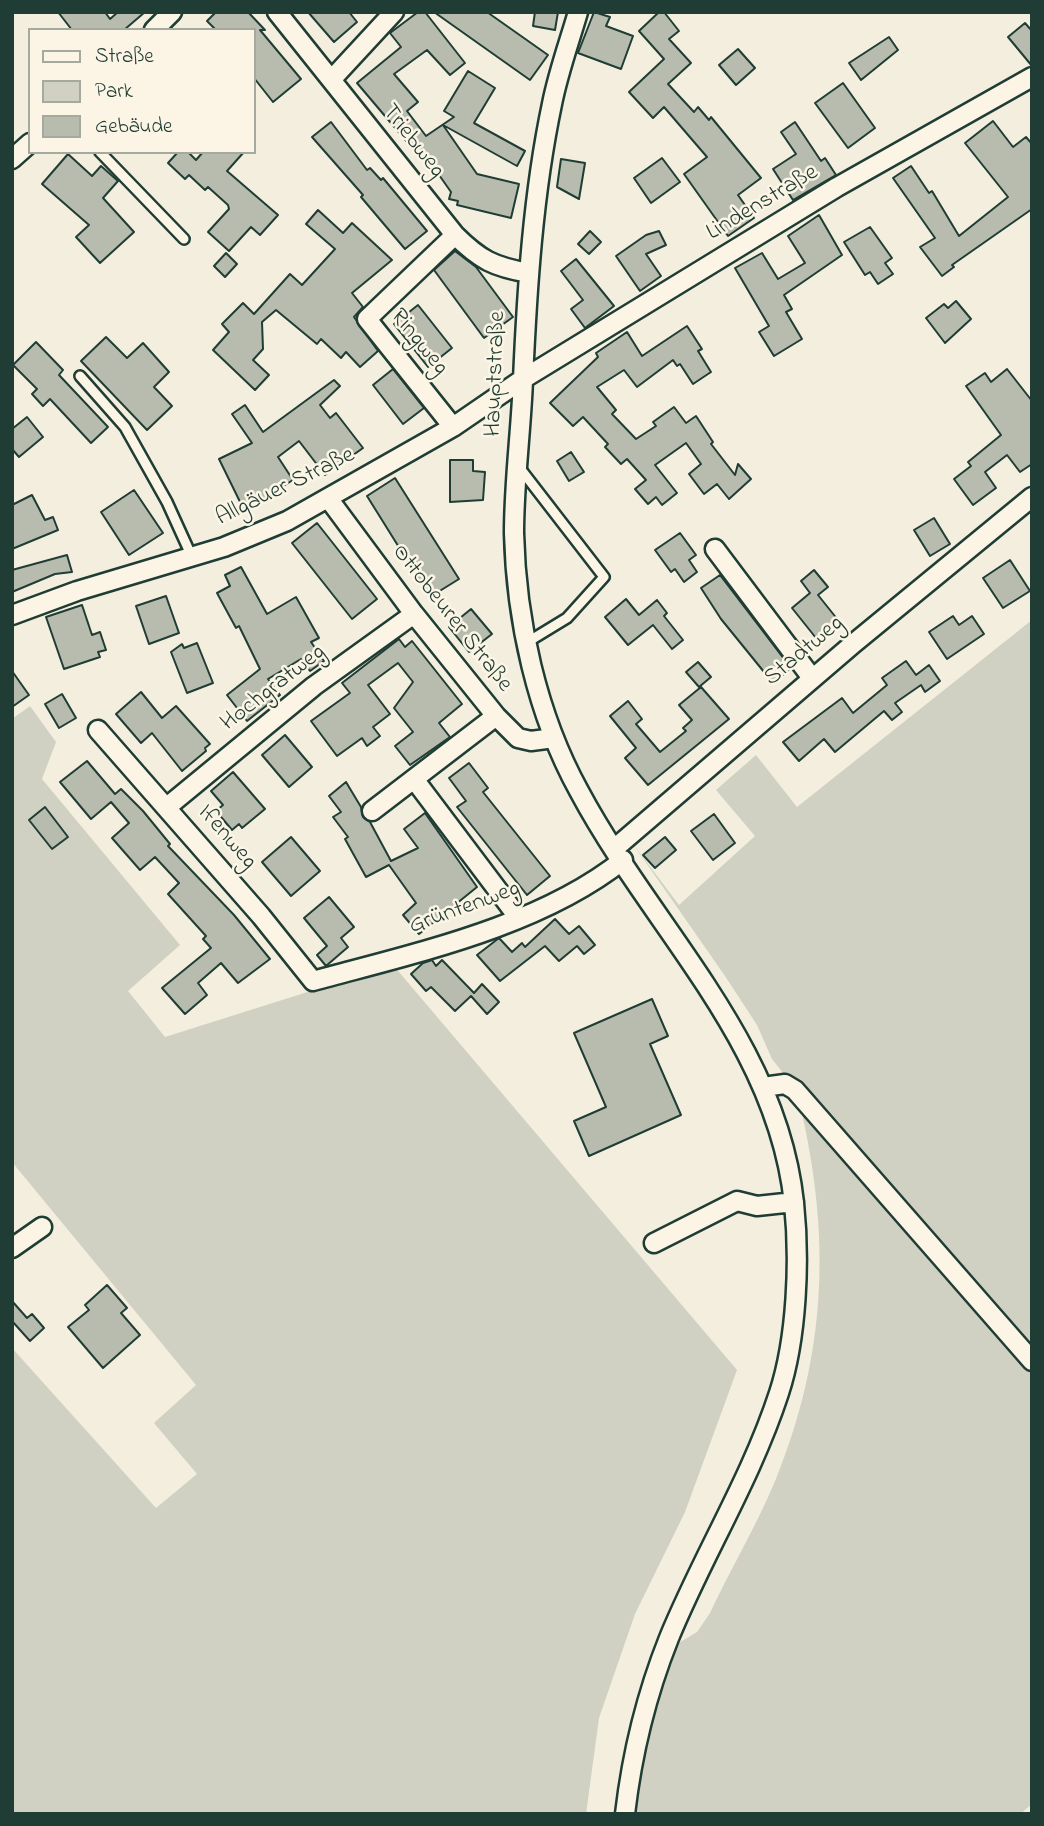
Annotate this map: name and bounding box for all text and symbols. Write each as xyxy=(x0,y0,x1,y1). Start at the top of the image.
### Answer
legend xyxy=(28,28,256,154)
text: Straße xyxy=(95,42,154,72)
text: Park xyxy=(95,77,133,107)
street label: Triebweg xyxy=(374,99,450,185)
text: Gebäude xyxy=(95,112,172,142)
street label: Lindenstraße xyxy=(702,159,824,249)
street label: Ringweg xyxy=(382,304,454,382)
street label: Hauptstraße xyxy=(480,311,514,437)
street label: Allgäuer Straße xyxy=(212,442,360,534)
street label: Ottobeurer Straße xyxy=(384,539,518,699)
street label: Stadtweg xyxy=(759,610,851,694)
street label: Hochgratweg xyxy=(216,639,332,739)
street label: Ifenweg xyxy=(190,800,262,876)
street label: Grüntenweg xyxy=(406,876,524,942)

